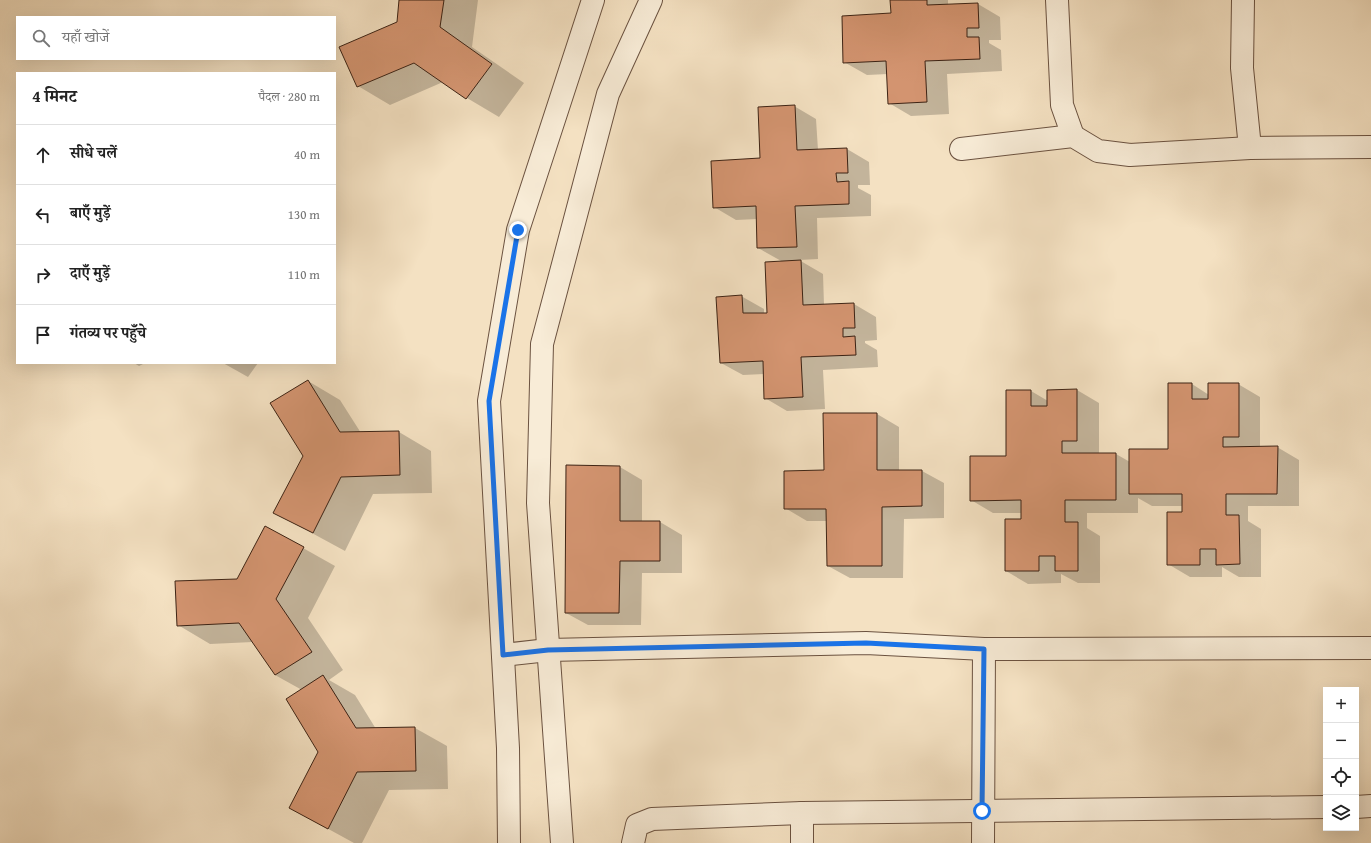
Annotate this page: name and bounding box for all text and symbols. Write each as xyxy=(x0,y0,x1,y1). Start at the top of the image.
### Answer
search box xyxy=(16,16,336,60)
text: यहाँ खोजें xyxy=(62,26,109,47)
icon: search xyxy=(30,27,52,49)
text: 4 मिनट xyxy=(32,83,77,108)
text: पैदल · 280 m xyxy=(259,87,320,106)
text: सीधे चलें xyxy=(70,142,117,163)
icon: ahead xyxy=(32,144,54,166)
text: 40 m xyxy=(294,145,320,164)
text: बाएँ मुड़ें xyxy=(70,202,111,223)
icon: left xyxy=(32,204,54,226)
text: 130 m xyxy=(288,205,320,224)
route end xyxy=(509,221,527,239)
text: दाएँ मुड़ें xyxy=(70,262,110,283)
icon: right xyxy=(32,264,54,286)
text: 110 m xyxy=(288,265,320,284)
text: गंतव्य पर पहुँचे xyxy=(70,322,146,343)
icon: arrive xyxy=(32,324,54,346)
map controls xyxy=(1323,687,1359,831)
button: + xyxy=(1323,687,1359,723)
button: − xyxy=(1323,723,1359,759)
button: locate xyxy=(1323,759,1359,795)
button: layers xyxy=(1323,795,1359,831)
route start xyxy=(973,802,991,820)

